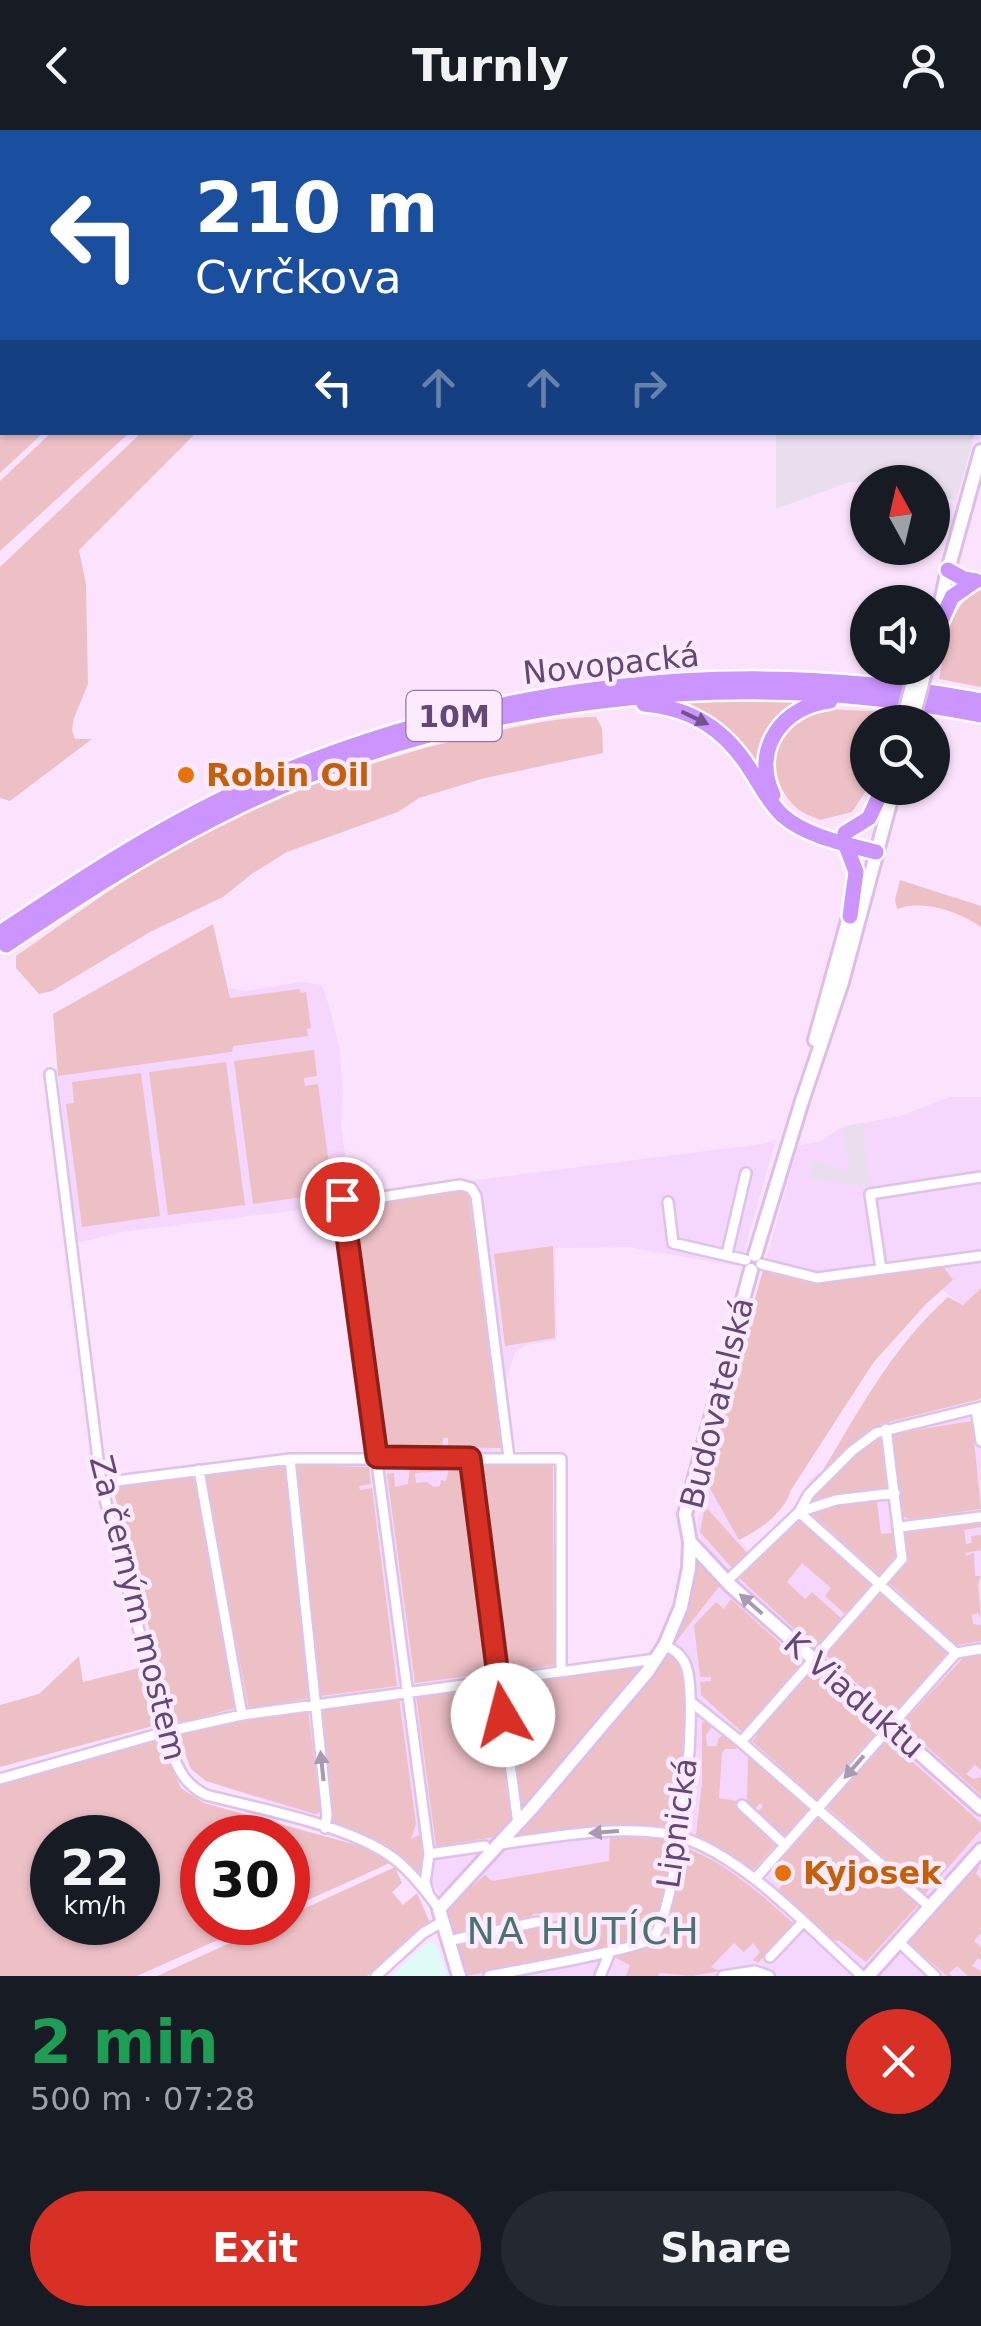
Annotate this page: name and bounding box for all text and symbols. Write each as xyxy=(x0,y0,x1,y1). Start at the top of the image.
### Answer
icon: back xyxy=(30,38,85,93)
icon: person xyxy=(896,38,951,93)
text: Turnly xyxy=(412,39,569,92)
text: 210 m xyxy=(195,167,438,249)
icon: left xyxy=(30,170,160,300)
text: Cvrčkova xyxy=(195,251,402,304)
icon: left xyxy=(306,360,361,415)
icon: ahead xyxy=(411,360,466,415)
icon: ahead xyxy=(516,360,571,415)
icon: right xyxy=(621,360,676,415)
north arrow xyxy=(850,465,950,565)
map controls xyxy=(850,465,950,805)
button: sound xyxy=(850,585,950,685)
street label: Novopacká xyxy=(521,636,701,692)
road number: 10M xyxy=(406,691,502,741)
button: search xyxy=(850,705,950,805)
one-way arrow xyxy=(681,709,710,726)
place label: Robin Oil xyxy=(206,756,370,794)
marker: Robin Oil xyxy=(175,764,197,786)
pin xyxy=(300,1157,385,1242)
icon: arrive xyxy=(315,1172,370,1227)
street label: Budovatelská xyxy=(672,1294,762,1512)
street label: Za černým mostem xyxy=(82,1452,194,1764)
one-way arrow xyxy=(739,1593,764,1615)
street label: K Viaduktu xyxy=(776,1624,932,1766)
position arrow xyxy=(451,1663,555,1767)
one-way arrow xyxy=(314,1750,330,1782)
one-way arrow xyxy=(844,1754,866,1779)
street label: Lipnická xyxy=(649,1755,705,1891)
speed limit sign: 30 xyxy=(180,1815,310,1945)
one-way arrow xyxy=(587,1824,619,1840)
text: 22 xyxy=(60,1839,130,1897)
place label: Kyjosek xyxy=(803,1854,942,1892)
marker: Kyjosek xyxy=(772,1862,794,1884)
text: km/h xyxy=(63,1891,127,1920)
district label: NA HUTÍCH xyxy=(467,1909,701,1953)
text: 2 min xyxy=(30,2007,218,2077)
button: close xyxy=(846,2009,951,2114)
text: 500 m · 07:28 xyxy=(30,2080,255,2118)
button: Exit xyxy=(30,2191,481,2306)
button: Share xyxy=(501,2191,951,2306)

